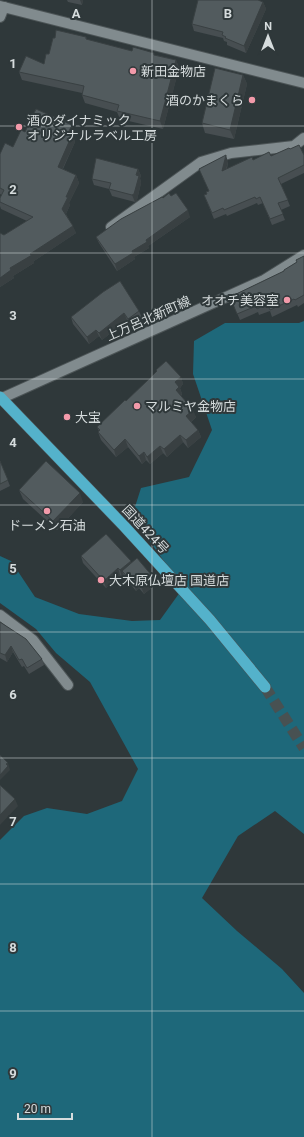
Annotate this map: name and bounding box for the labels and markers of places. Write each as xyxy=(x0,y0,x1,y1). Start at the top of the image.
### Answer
place label: 新田金物店 xyxy=(141,64,206,79)
marker: 新田金物店 xyxy=(128,66,138,76)
place label: 酒のかまくら xyxy=(166,93,244,108)
marker: 酒のかまくら xyxy=(247,95,257,105)
place label: 酒のダイナミック オリジナルラベル工房 xyxy=(27,113,157,143)
marker: 酒のダイナミック オリジナルラベル工房 xyxy=(14,122,24,132)
place label: オオチ美容室 xyxy=(201,293,279,308)
marker: オオチ美容室 xyxy=(282,295,292,305)
place label: マルミヤ金物店 xyxy=(145,399,236,414)
marker: マルミヤ金物店 xyxy=(132,401,142,411)
place label: 大宝 xyxy=(75,410,101,425)
marker: 大宝 xyxy=(62,412,72,422)
marker: ドーメン石油 xyxy=(42,506,52,516)
place label: ドーメン石油 xyxy=(8,518,86,533)
place label: 大木原仏壇店 国道店 xyxy=(109,573,229,588)
marker: 大木原仏壇店 国道店 xyxy=(96,575,106,585)

